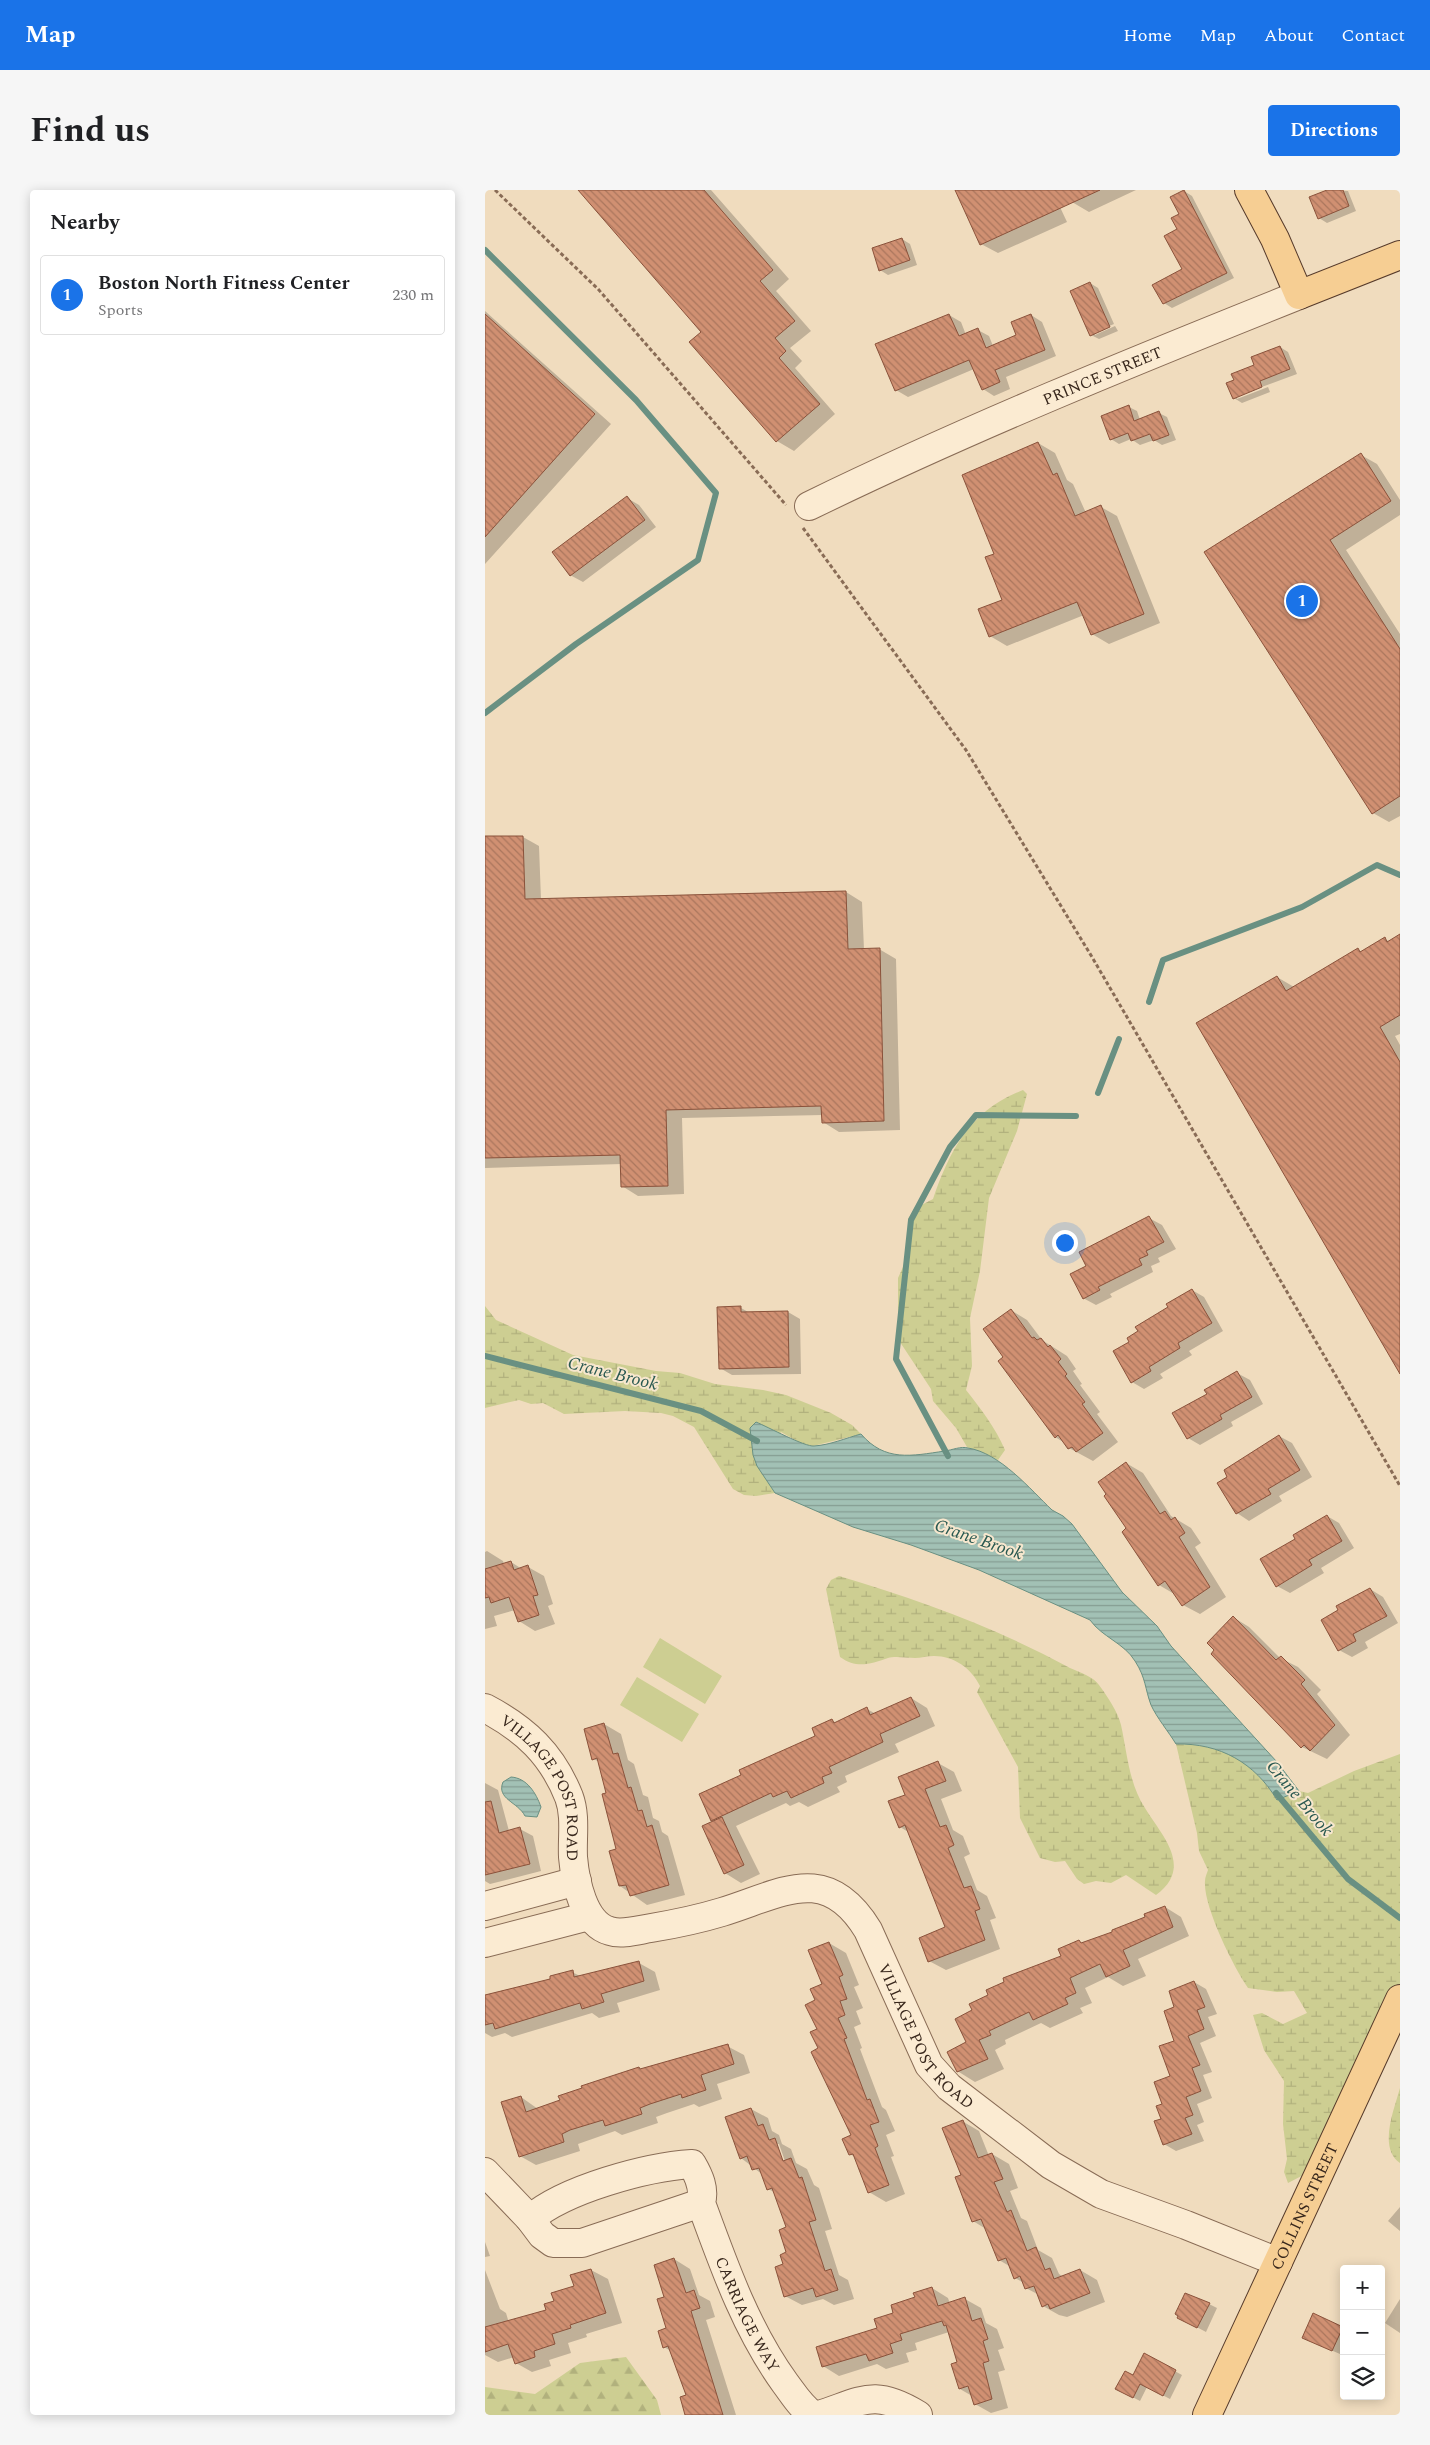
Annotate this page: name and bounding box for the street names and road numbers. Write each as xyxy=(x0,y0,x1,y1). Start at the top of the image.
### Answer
street label: PRINCE STREET xyxy=(1039,340,1166,412)
street label: VILLAGE POST ROAD xyxy=(495,1709,584,1862)
street label: VILLAGE POST ROAD xyxy=(872,1959,979,2115)
street label: COLLINS STREET xyxy=(1265,2139,1345,2274)
street label: CARRIAGE WAY xyxy=(709,2253,785,2377)

